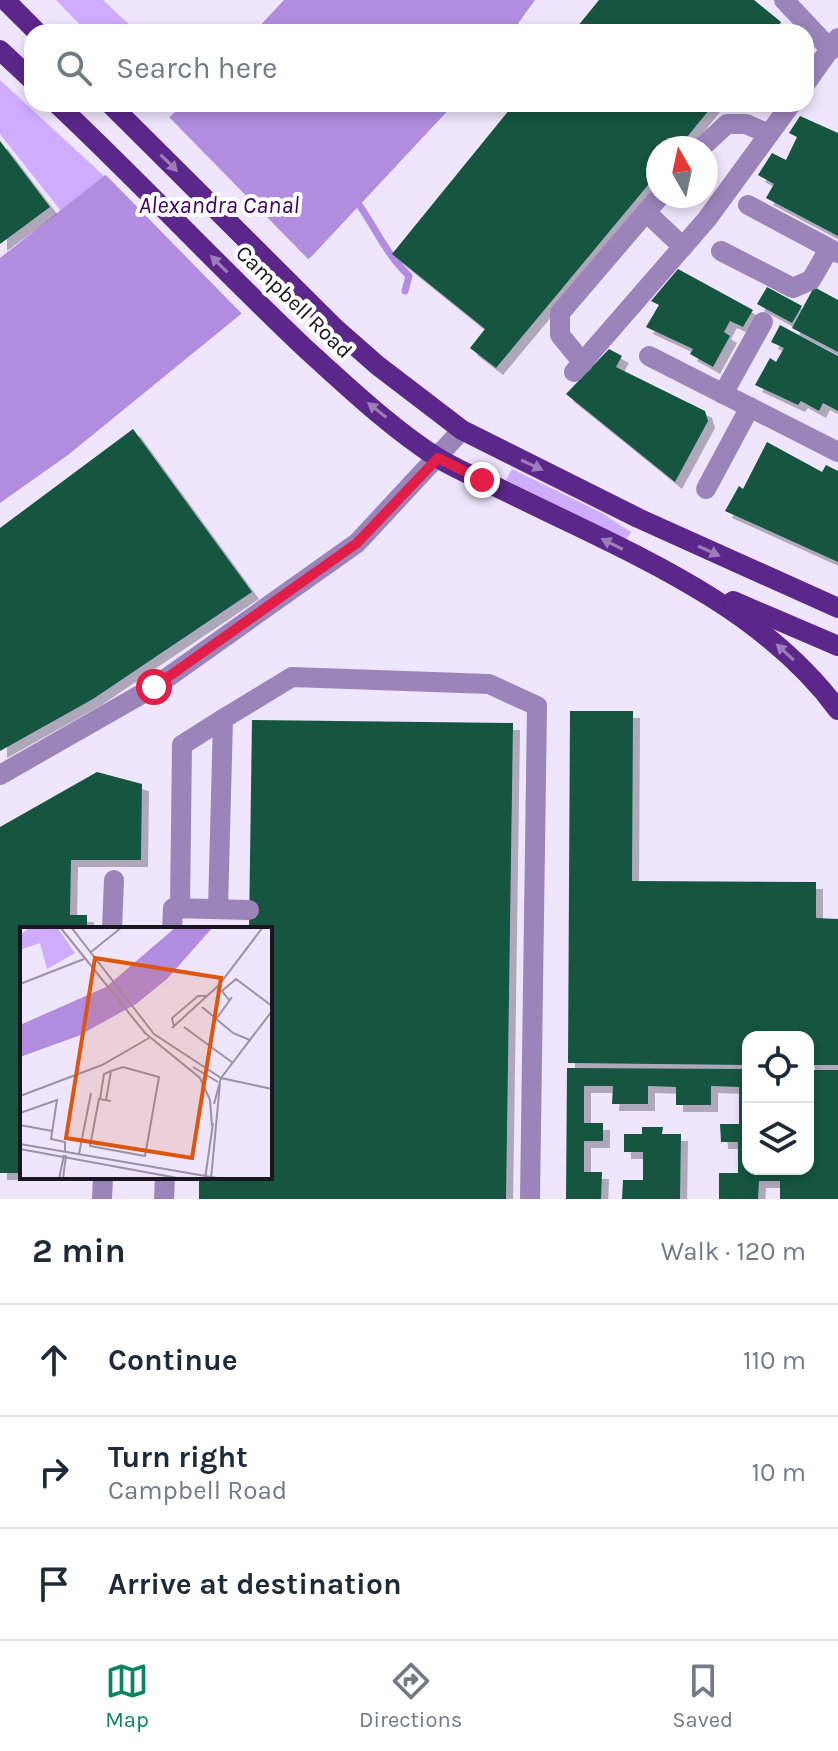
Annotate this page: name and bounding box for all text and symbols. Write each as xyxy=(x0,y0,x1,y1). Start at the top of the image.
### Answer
search box xyxy=(24,24,814,112)
icon: search xyxy=(52,46,96,90)
text: Search here xyxy=(116,50,277,86)
north arrow xyxy=(646,136,718,208)
one-way arrow xyxy=(159,153,178,172)
water label: Alexandra Canal xyxy=(139,191,299,219)
street label: Campbell Road xyxy=(230,240,358,364)
one-way arrow xyxy=(211,255,229,274)
one-way arrow xyxy=(367,402,387,419)
one-way arrow xyxy=(520,458,544,471)
route end xyxy=(464,462,500,498)
one-way arrow xyxy=(600,537,623,551)
one-way arrow xyxy=(697,544,721,558)
one-way arrow xyxy=(776,644,795,662)
route start xyxy=(136,669,172,705)
inset map xyxy=(20,927,272,1179)
map controls xyxy=(742,1031,814,1175)
button: locate xyxy=(742,1031,814,1103)
button: layers xyxy=(742,1103,814,1175)
text: 2 min xyxy=(32,1231,126,1271)
text: Walk · 120 m xyxy=(661,1236,806,1267)
icon: ahead xyxy=(32,1338,76,1382)
text: Continue xyxy=(108,1342,238,1378)
text: 110 m xyxy=(743,1345,806,1376)
text: Turn right xyxy=(108,1439,248,1475)
icon: right xyxy=(32,1450,76,1494)
text: 10 m xyxy=(751,1457,806,1488)
text: Campbell Road xyxy=(108,1475,287,1506)
icon: arrive xyxy=(32,1562,76,1606)
text: Arrive at destination xyxy=(108,1566,402,1602)
tab: Map xyxy=(105,1659,149,1733)
tab: Directions xyxy=(359,1659,462,1733)
tab: Saved xyxy=(672,1659,733,1733)

